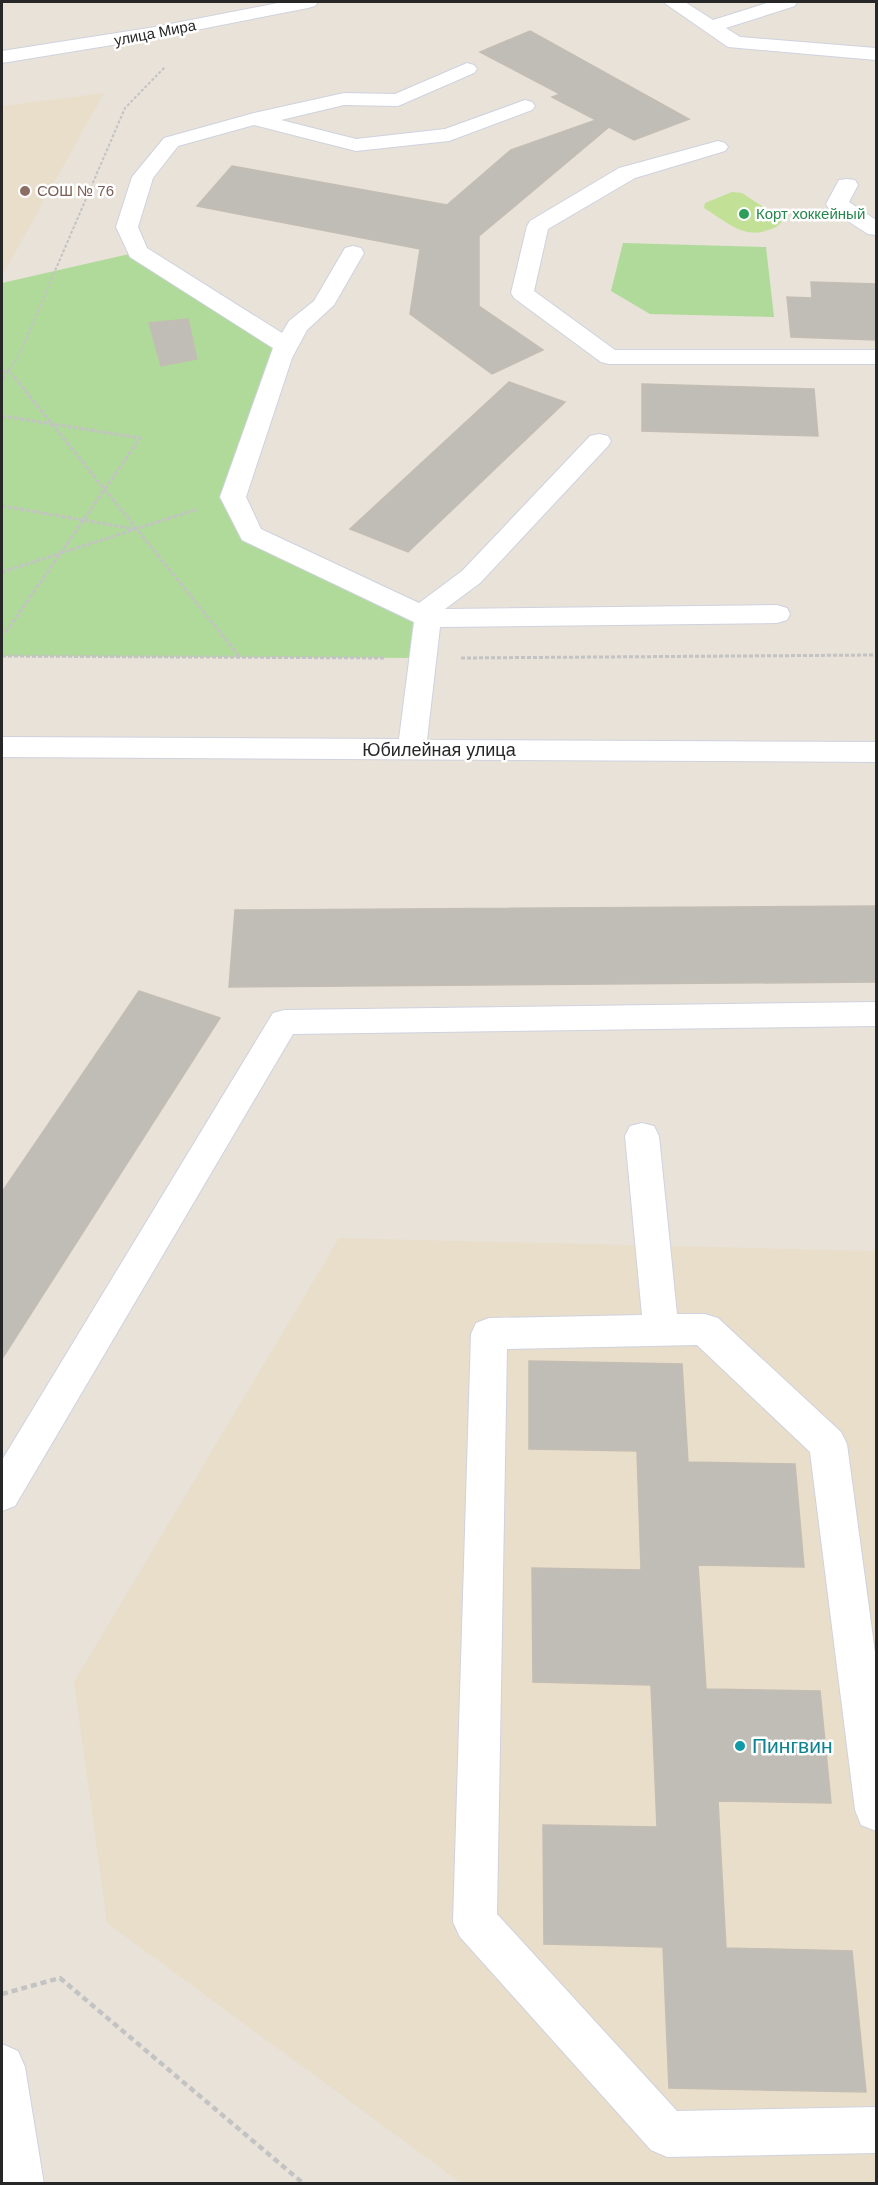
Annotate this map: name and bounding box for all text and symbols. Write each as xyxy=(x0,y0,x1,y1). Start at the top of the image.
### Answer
street label: улица Мира xyxy=(113,16,198,49)
place label: СОШ № 76 xyxy=(37,182,114,199)
marker: СОШ № 76 xyxy=(18,184,32,198)
place label: Корт хоккейный xyxy=(756,205,865,222)
marker: Корт хоккейный xyxy=(737,207,751,221)
street label: Юбилейная улица xyxy=(362,740,517,760)
place label: Пингвин xyxy=(752,1734,833,1757)
marker: Пингвин xyxy=(733,1739,747,1753)

